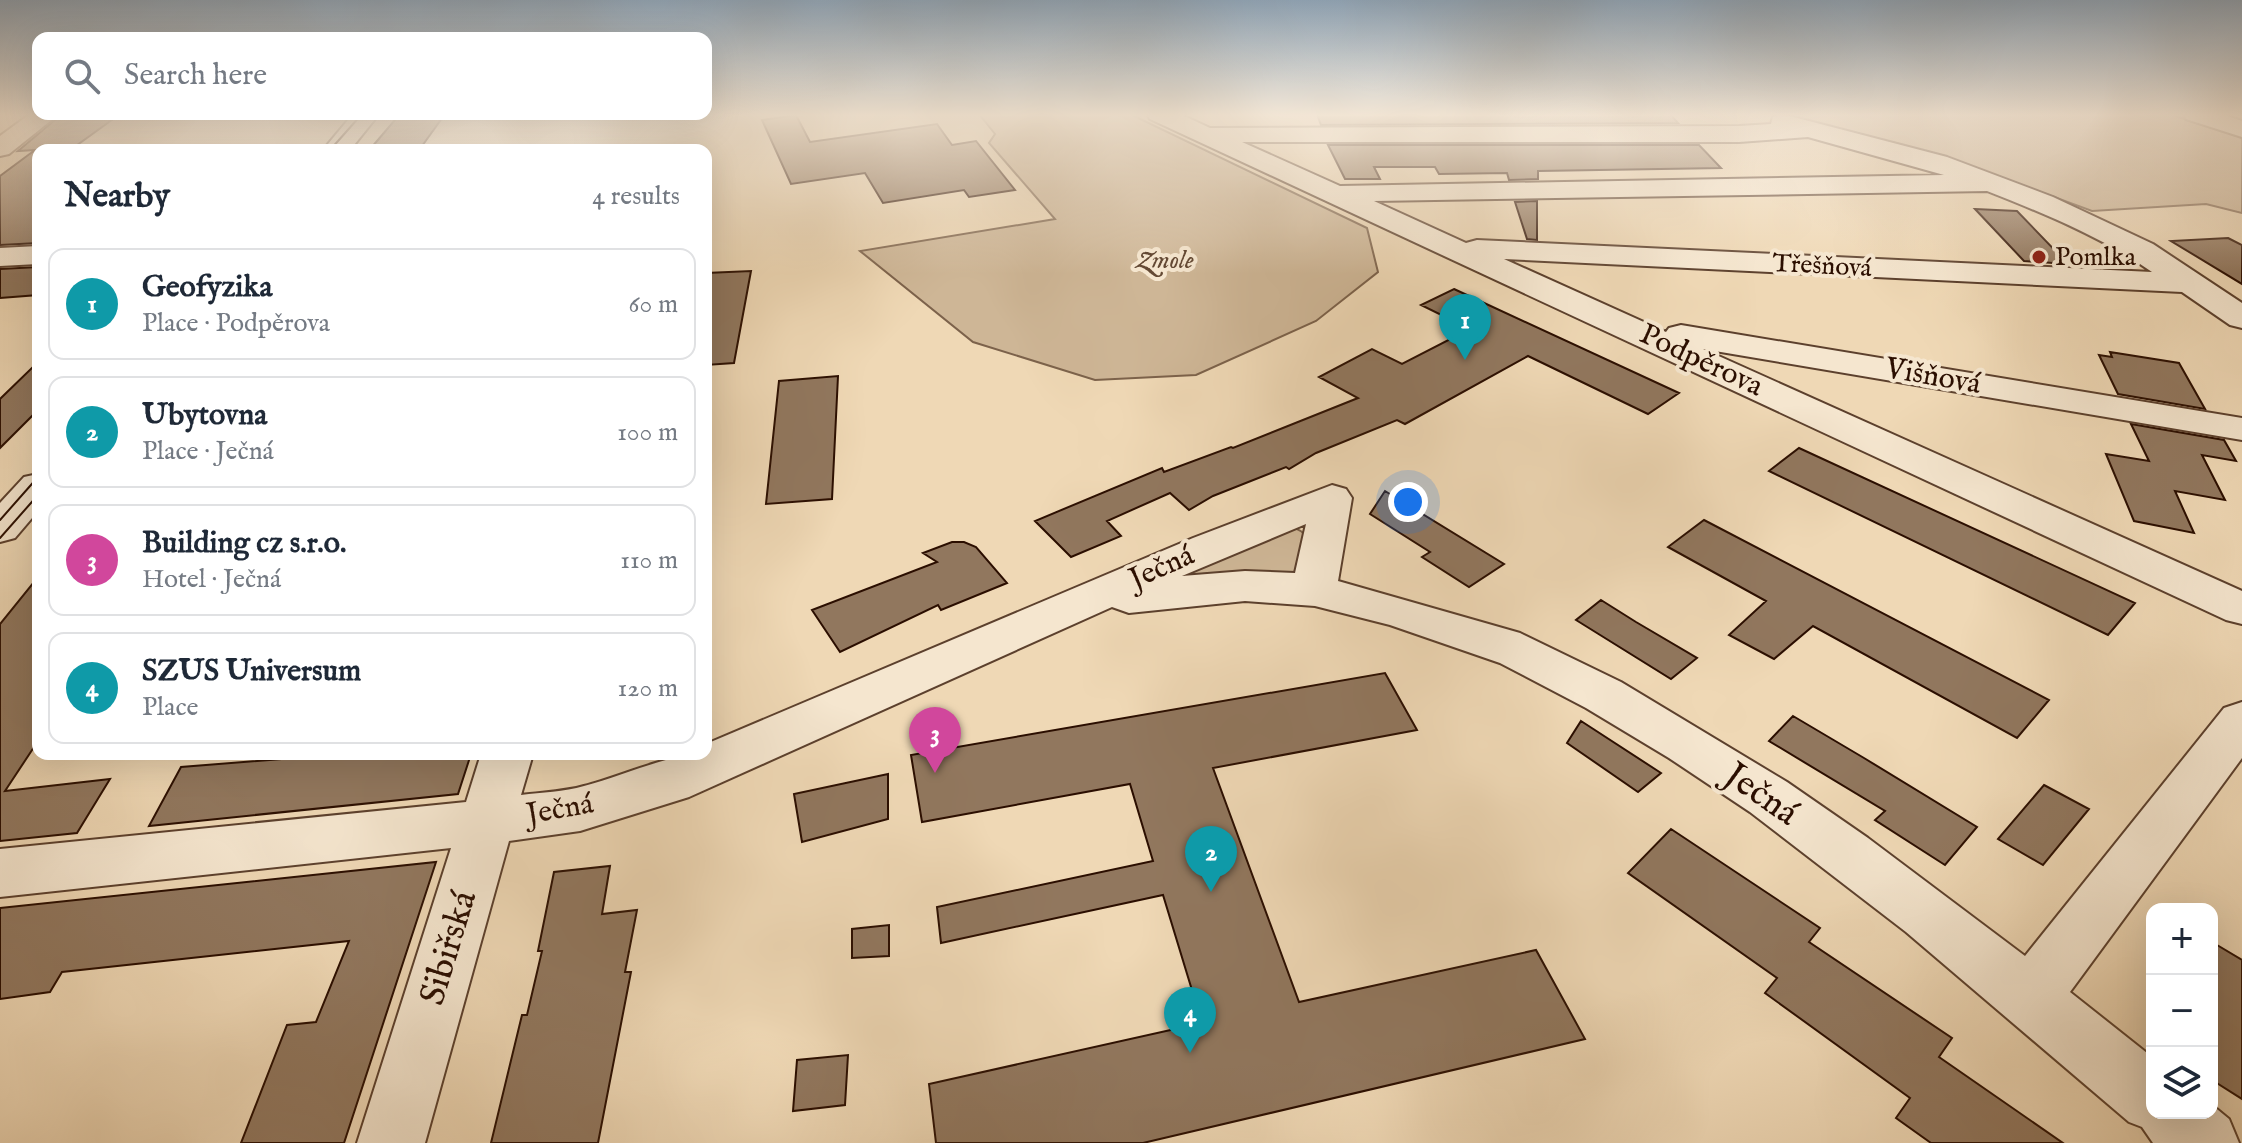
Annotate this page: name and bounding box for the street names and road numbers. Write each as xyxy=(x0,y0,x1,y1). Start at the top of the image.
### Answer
street label: Třešňová xyxy=(1771,247,1873,285)
street label: Podpěrova xyxy=(1633,316,1769,406)
street label: Višňová xyxy=(1881,350,1984,404)
street label: Ječná xyxy=(1121,537,1200,600)
street label: Ječná xyxy=(1712,751,1808,837)
street label: Ječná xyxy=(521,785,596,835)
street label: Sibiřská xyxy=(410,885,488,1011)

